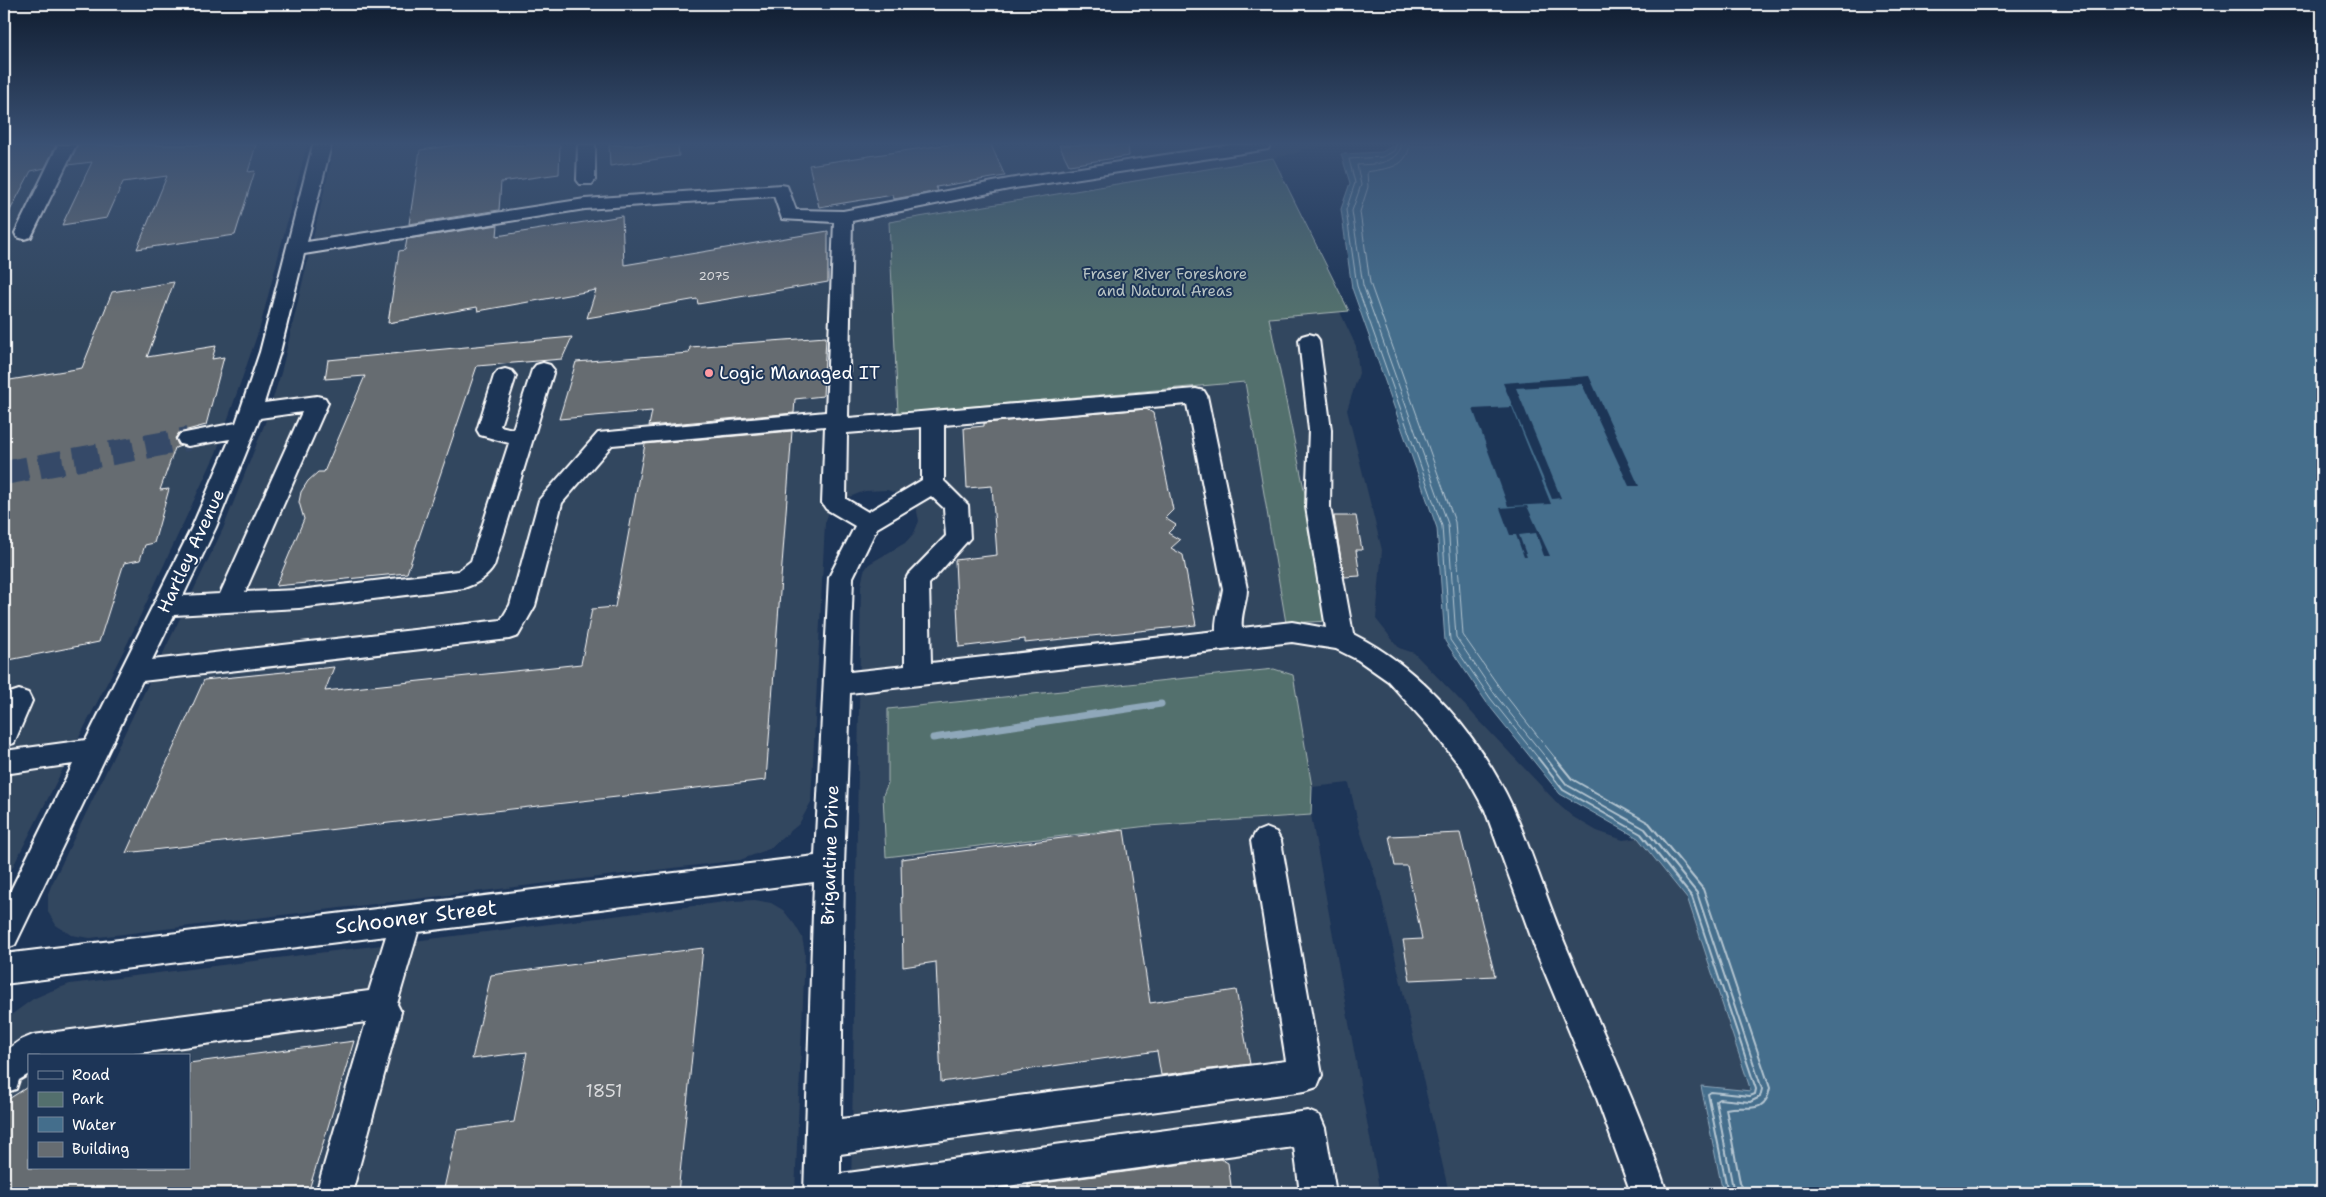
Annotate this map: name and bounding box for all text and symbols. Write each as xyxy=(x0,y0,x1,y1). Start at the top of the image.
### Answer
park label: Fraser River Foreshore and Natural Areas xyxy=(1083,264,1247,301)
house number: 2075 xyxy=(698,268,730,284)
place label: Logic Managed IT xyxy=(719,361,880,385)
marker: Logic Managed IT xyxy=(703,367,715,379)
street label: Hartley Avenue xyxy=(152,485,230,617)
street label: Brigantine Drive xyxy=(816,785,844,925)
street label: Schooner Street xyxy=(333,893,499,941)
legend xyxy=(28,1054,190,1170)
text: Road xyxy=(72,1065,110,1085)
house number: 1851 xyxy=(585,1079,623,1103)
text: Park xyxy=(72,1089,104,1109)
text: Water xyxy=(72,1115,116,1135)
text: Building xyxy=(72,1139,129,1159)

